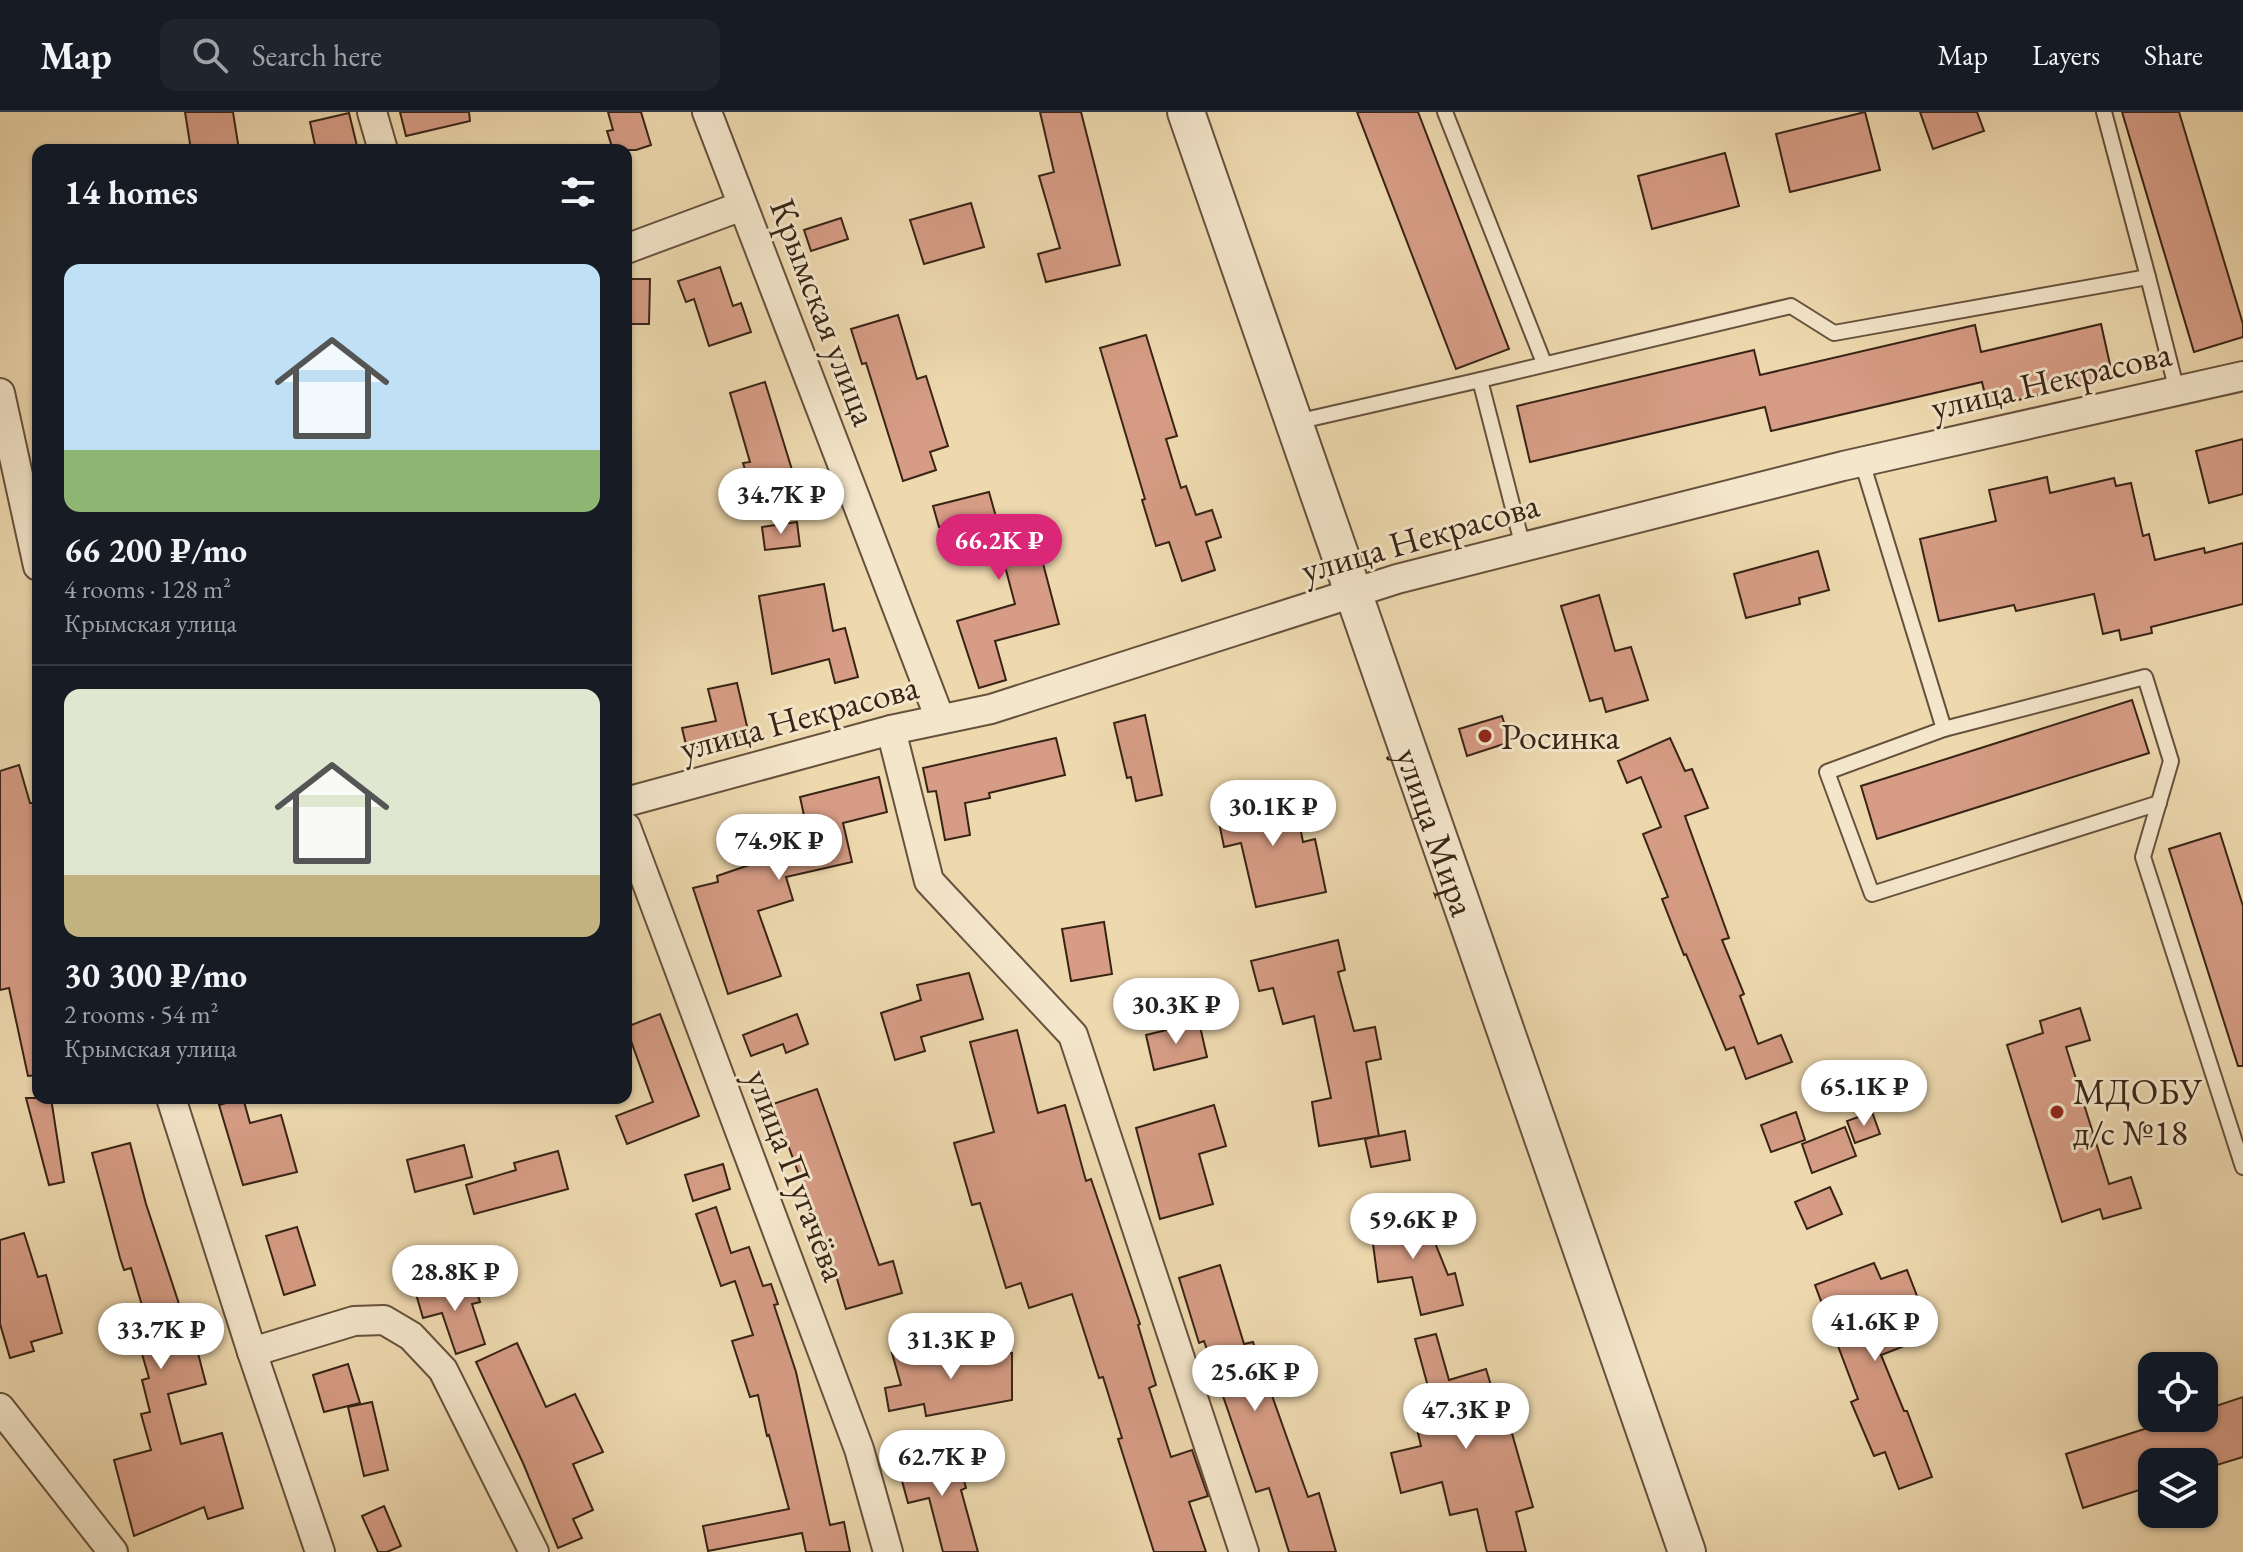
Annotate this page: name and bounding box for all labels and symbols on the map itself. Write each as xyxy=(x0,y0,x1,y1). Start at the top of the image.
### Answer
street label: Крымская улица xyxy=(759,192,889,433)
street label: улица Некрасова xyxy=(1926,329,2176,430)
pin: 34.7K ₽ xyxy=(707,468,855,536)
street label: улица Некрасова xyxy=(1296,480,1545,593)
pin: 66.2K ₽ xyxy=(925,514,1073,582)
street label: улица Некрасова xyxy=(674,662,924,771)
place label: Росинка xyxy=(1501,713,1620,760)
marker: Росинка xyxy=(1476,727,1494,745)
street label: улица Мира xyxy=(1385,741,1488,923)
pin: 30.1K ₽ xyxy=(1199,780,1347,848)
pin: 74.9K ₽ xyxy=(705,814,853,882)
pin: 30.3K ₽ xyxy=(1102,978,1250,1046)
pin: 65.1K ₽ xyxy=(1790,1060,1938,1128)
street label: улица Пугачёва xyxy=(735,1062,859,1288)
place label: МДОБУ д/с №18 xyxy=(2073,1068,2202,1156)
marker: МДОБУ д/с №18 xyxy=(2048,1103,2066,1121)
pin: 59.6K ₽ xyxy=(1339,1193,1487,1261)
pin: 28.8K ₽ xyxy=(381,1245,529,1313)
pin: 41.6K ₽ xyxy=(1801,1295,1949,1363)
pin: 33.7K ₽ xyxy=(87,1303,235,1371)
pin: 31.3K ₽ xyxy=(877,1313,1025,1381)
pin: 25.6K ₽ xyxy=(1181,1345,1329,1413)
pin: 47.3K ₽ xyxy=(1392,1383,1540,1451)
pin: 62.7K ₽ xyxy=(868,1430,1016,1498)

